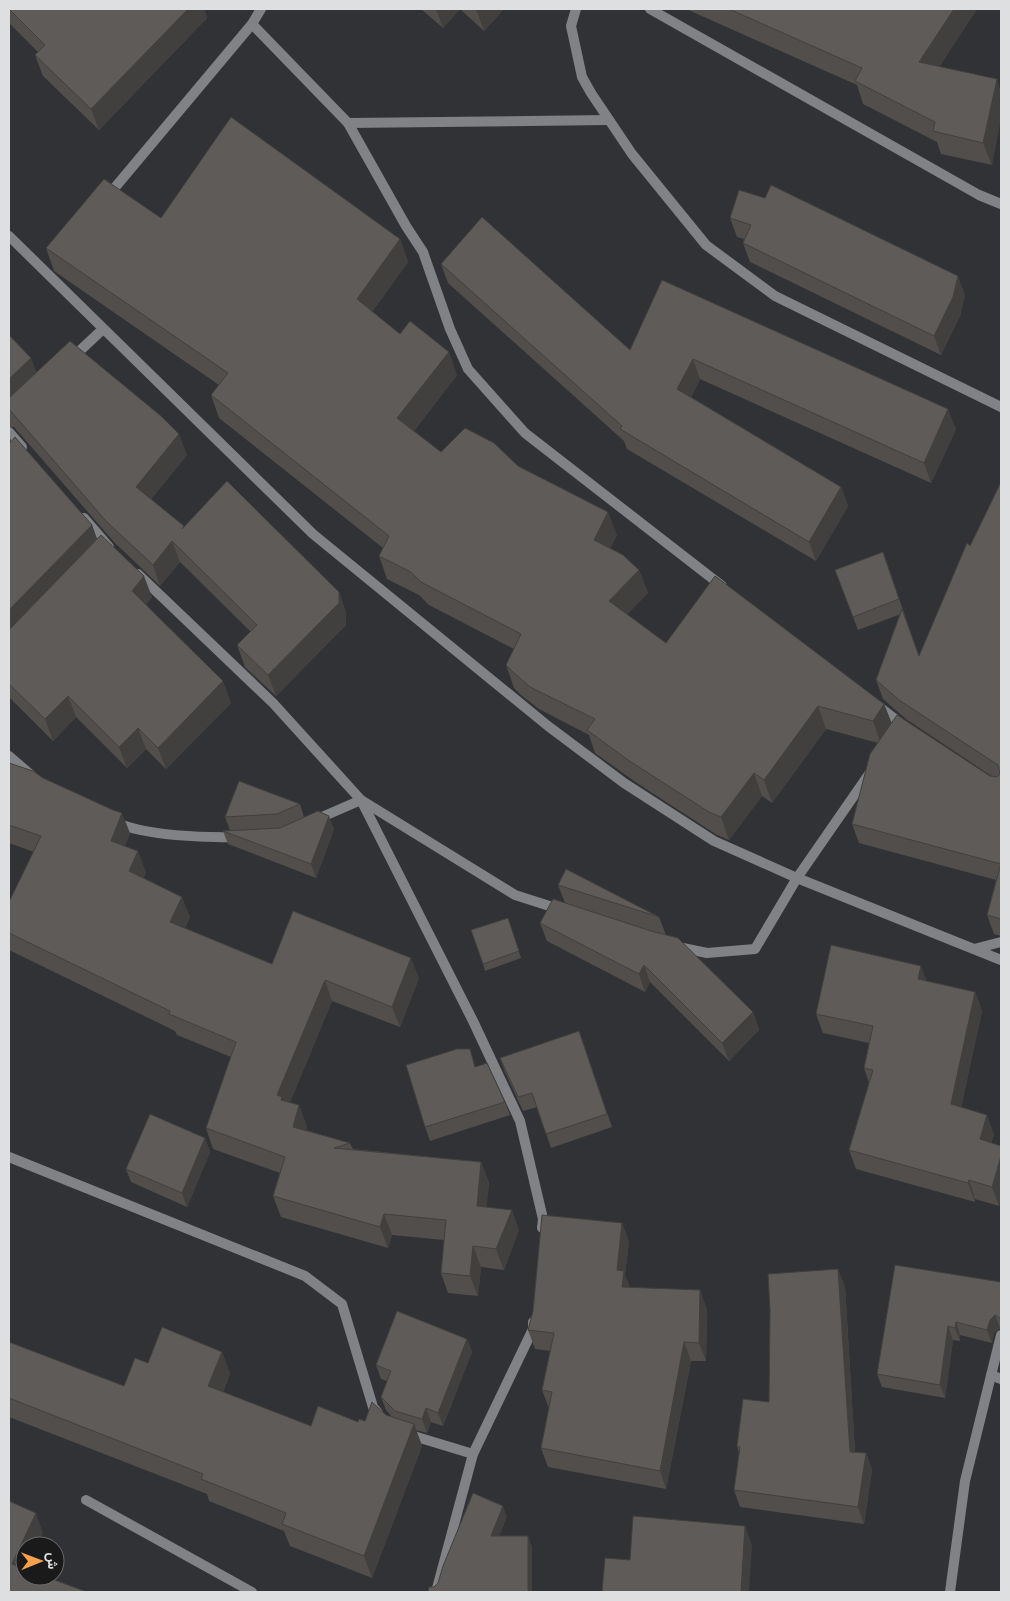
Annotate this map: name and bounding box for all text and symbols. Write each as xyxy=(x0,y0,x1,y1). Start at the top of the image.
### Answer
north arrow xyxy=(15,1536,65,1586)
text: ش xyxy=(44,1552,61,1570)

